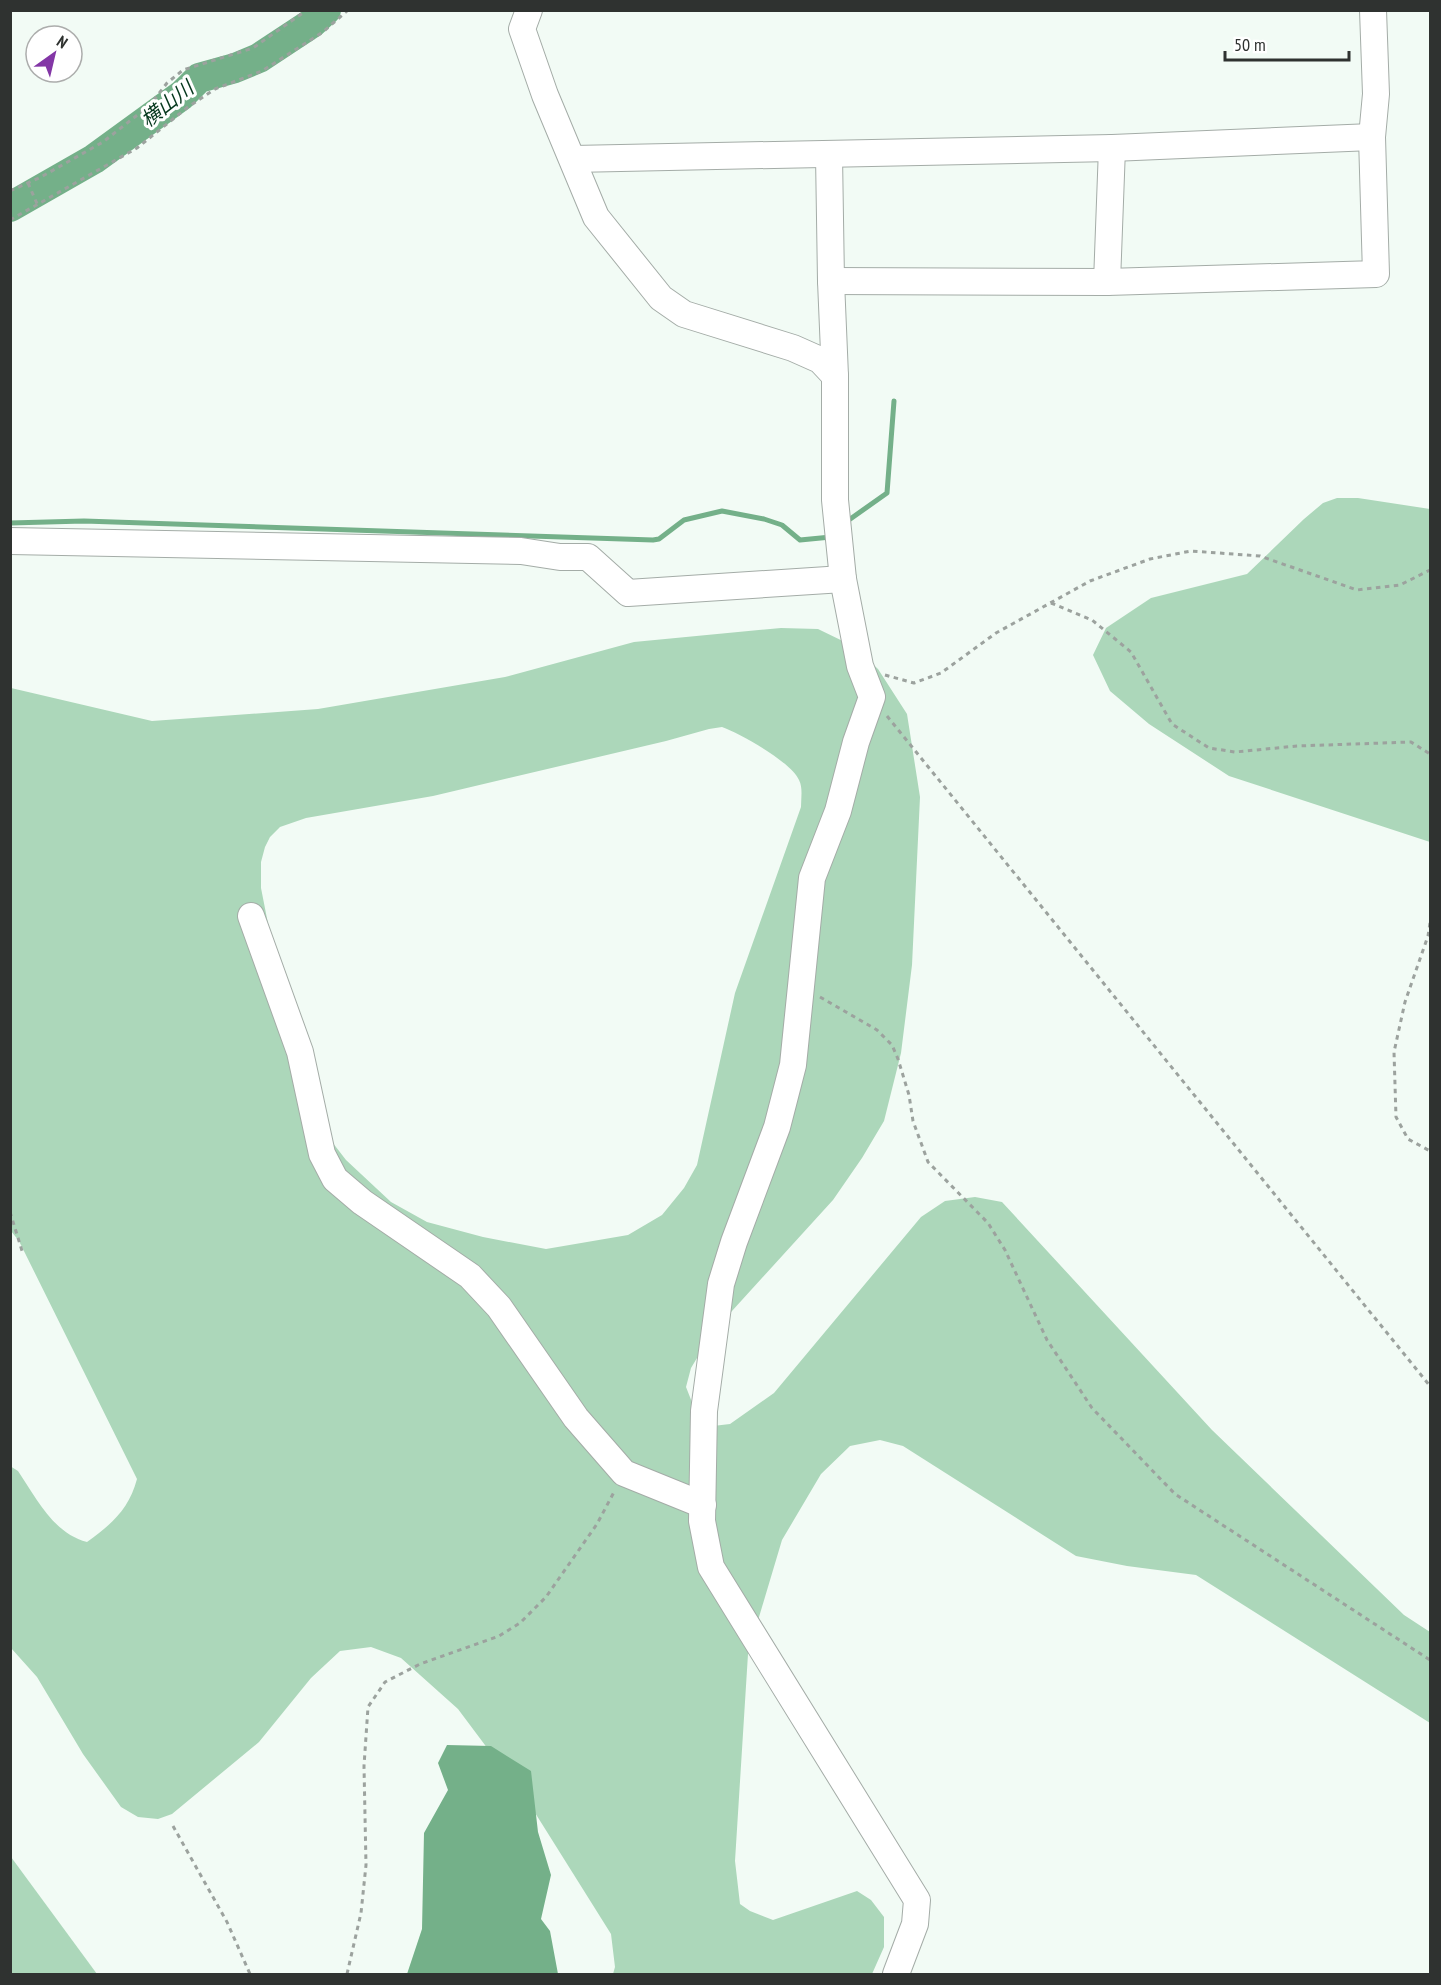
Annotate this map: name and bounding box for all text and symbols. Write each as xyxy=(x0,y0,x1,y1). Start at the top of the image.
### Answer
north arrow xyxy=(24,24,84,84)
scale bar xyxy=(1225,24,1350,62)
text: N xyxy=(53,31,72,52)
text: 50 m xyxy=(1234,33,1266,56)
water label: 横山川 xyxy=(135,74,200,133)

